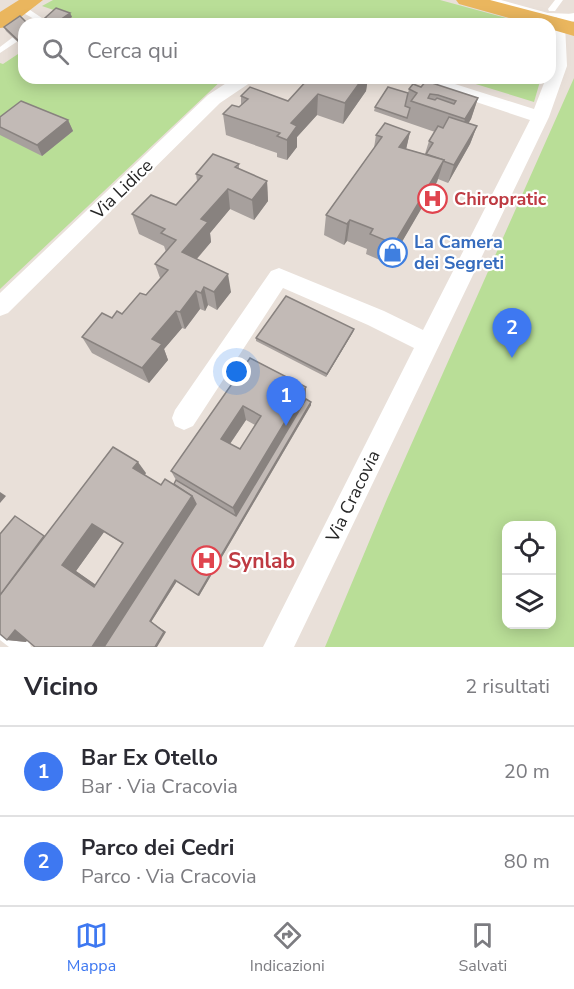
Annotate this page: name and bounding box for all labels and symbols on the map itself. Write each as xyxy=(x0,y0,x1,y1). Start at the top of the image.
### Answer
street label: Via Lidice xyxy=(85,154,158,225)
hospital icon: Chiropratic xyxy=(417,183,449,215)
place label: Chiropratic xyxy=(454,187,547,211)
place label: La Camera dei Segreti xyxy=(414,230,504,275)
shop icon: La Camera dei Segreti xyxy=(377,236,409,268)
pin: 2 xyxy=(492,308,532,358)
your location xyxy=(222,357,251,386)
pin: 1 xyxy=(266,376,306,426)
street label: Via Cracovia xyxy=(320,446,386,547)
hospital icon: Synlab xyxy=(191,545,223,577)
place label: Synlab xyxy=(228,547,295,575)

